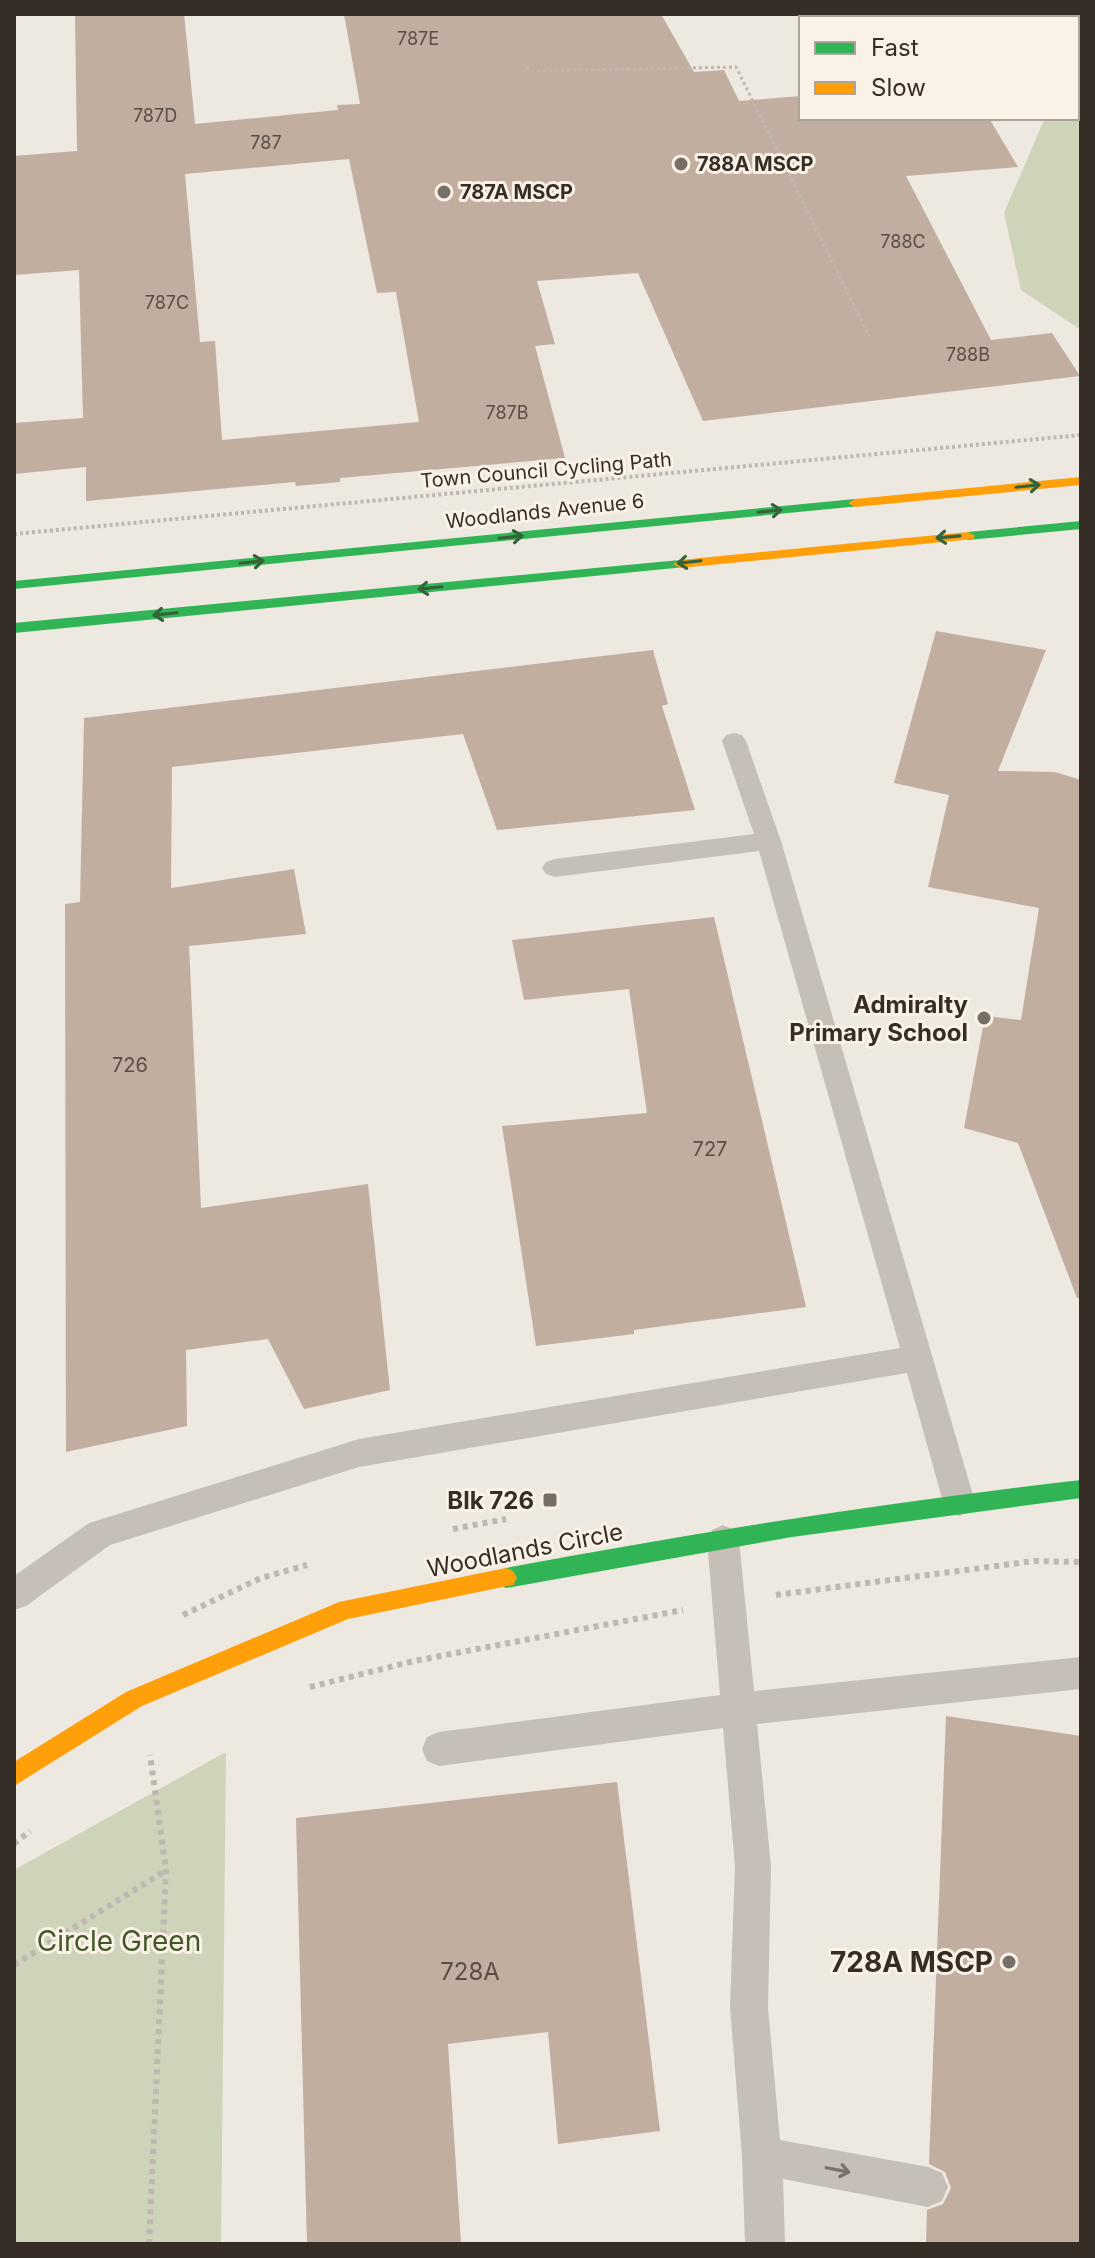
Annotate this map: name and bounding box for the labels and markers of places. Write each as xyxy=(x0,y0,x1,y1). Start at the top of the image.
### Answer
place label: 788A MSCP xyxy=(697,152,814,176)
marker: 788A MSCP xyxy=(672,155,690,173)
place label: 787A MSCP xyxy=(460,180,573,204)
marker: 787A MSCP xyxy=(435,183,453,201)
place label: Admiralty Primary School xyxy=(789,990,969,1047)
marker: Admiralty Primary School xyxy=(975,1009,993,1027)
place label: Blk 726 xyxy=(447,1486,534,1515)
marker: Blk 726 xyxy=(541,1491,559,1509)
place label: 728A MSCP xyxy=(830,1945,993,1979)
marker: 728A MSCP xyxy=(1000,1953,1018,1971)

